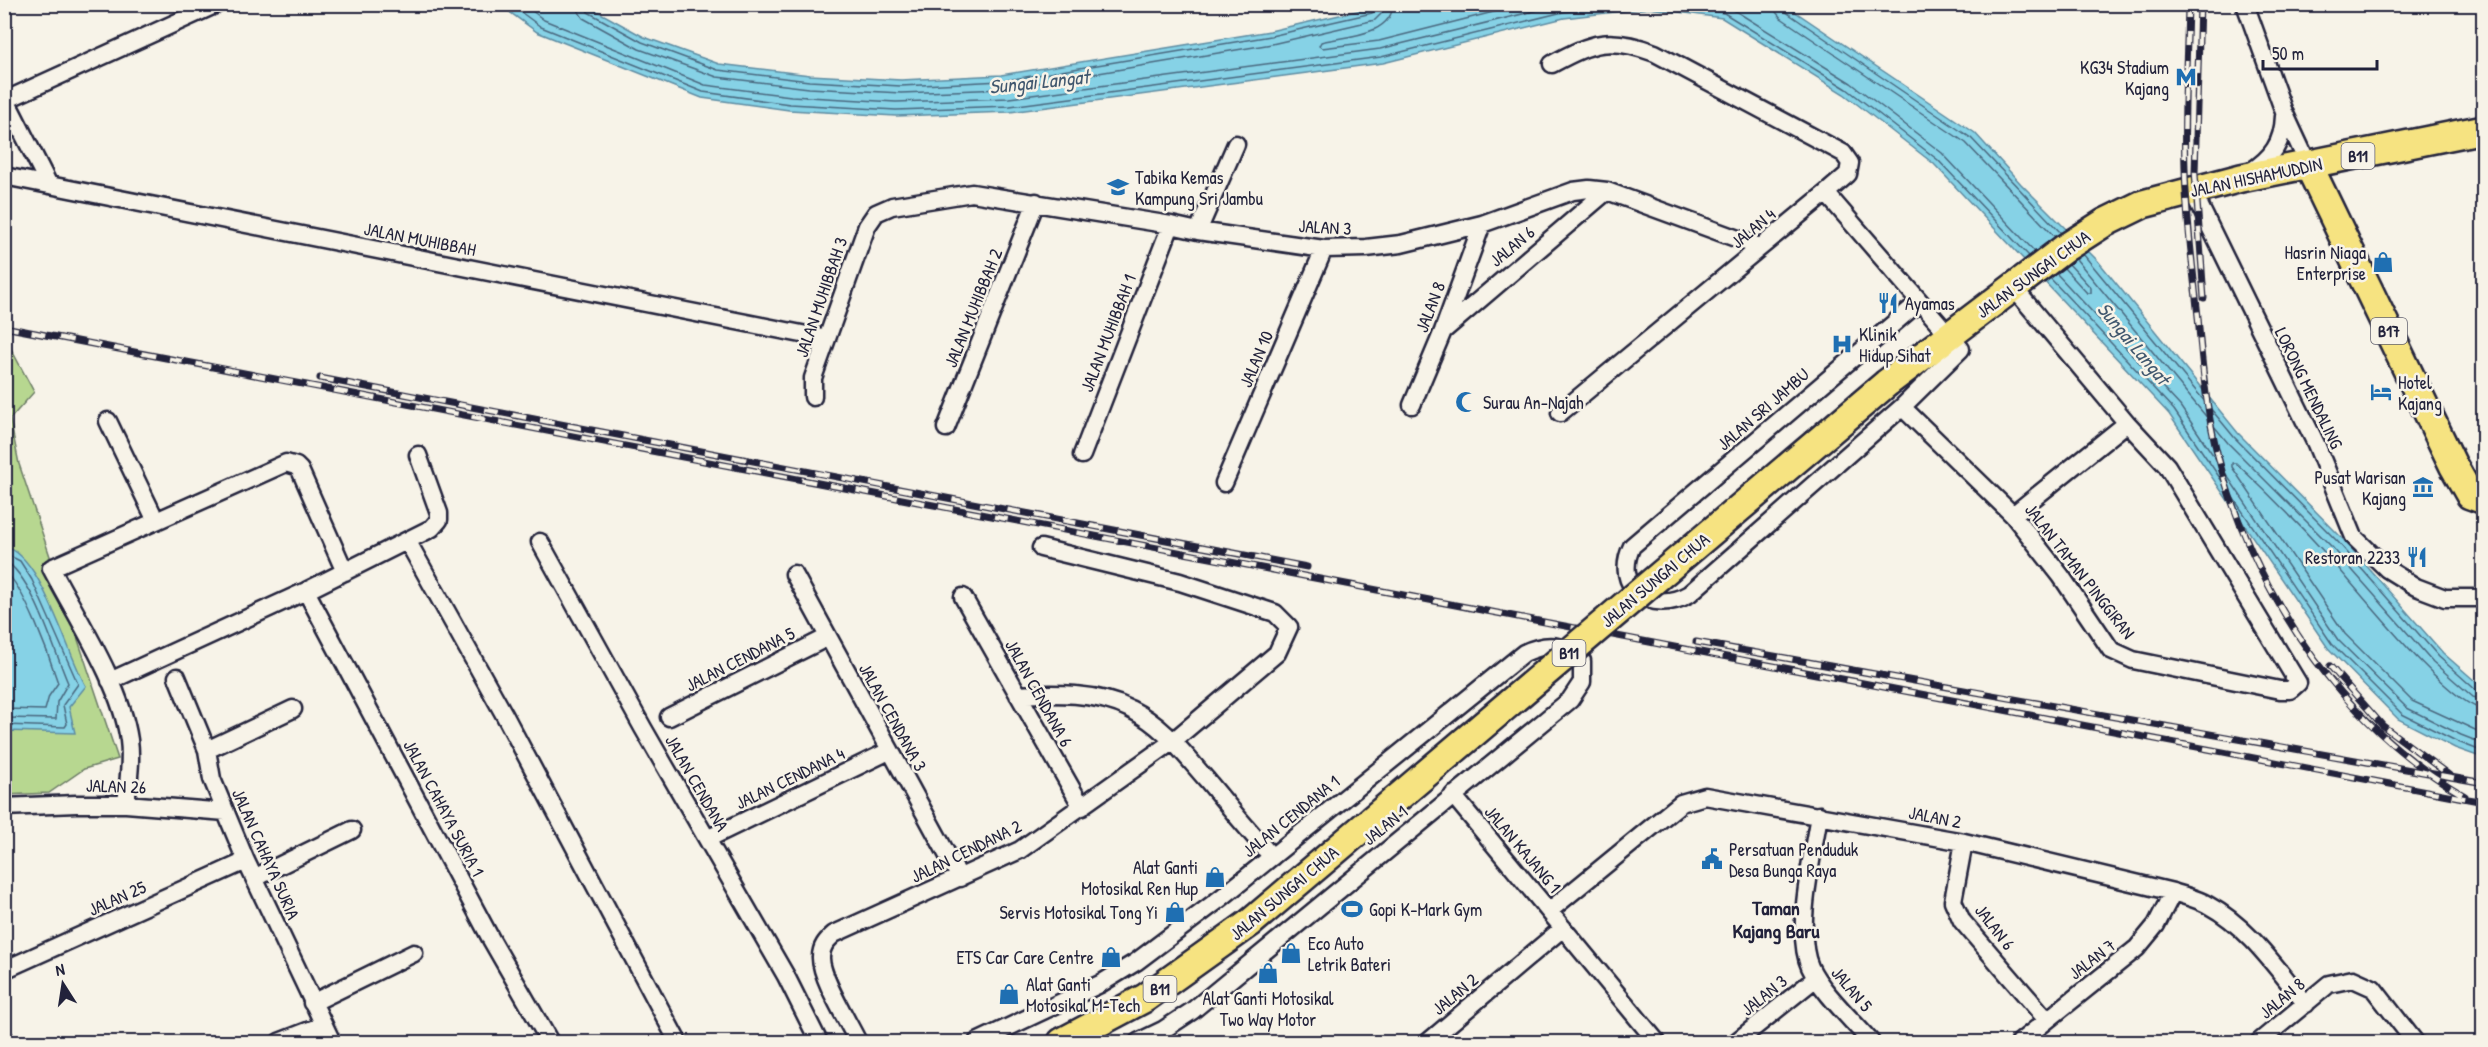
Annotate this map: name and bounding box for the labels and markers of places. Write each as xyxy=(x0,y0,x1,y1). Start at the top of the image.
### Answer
place label: KG34 Stadium Kajang xyxy=(2080,55,2169,101)
metro station icon: KG34 Stadium Kajang xyxy=(2174,65,2198,89)
place label: Tabika Kemas Kampung Sri Jambu xyxy=(1135,165,1263,211)
school or university icon: Tabika Kemas Kampung Sri Jambu xyxy=(1106,175,1130,199)
place label: Hasrin Niaga Enterprise xyxy=(2285,240,2366,286)
shop icon: Hasrin Niaga Enterprise xyxy=(2371,250,2395,274)
restaurant icon: Ayamas xyxy=(1876,291,1900,315)
place label: Ayamas xyxy=(1905,291,1955,316)
place label: Klinik Hidup Sihat xyxy=(1859,322,1931,368)
hospital icon: Klinik Hidup Sihat xyxy=(1830,332,1854,356)
place label: Hotel Kajang xyxy=(2398,370,2442,416)
hotel icon: Hotel Kajang xyxy=(2369,380,2393,404)
mosque icon: Surau An-Najah xyxy=(1454,390,1478,414)
place label: Surau An-Najah xyxy=(1483,390,1584,415)
place label: Pusat Warisan Kajang xyxy=(2315,465,2406,511)
museum icon: Pusat Warisan Kajang xyxy=(2411,475,2435,499)
place label: Restoran 2233 xyxy=(2305,545,2400,570)
restaurant icon: Restoran 2233 xyxy=(2405,545,2429,569)
place label: Persatuan Penduduk Desa Bunga Raya xyxy=(1729,837,1859,883)
public building icon: Persatuan Penduduk Desa Bunga Raya xyxy=(1700,847,1724,871)
place label: Alat Ganti Motosikal Ren Hup xyxy=(1081,855,1198,901)
shop icon: Alat Ganti Motosikal Ren Hup xyxy=(1203,865,1227,889)
sports icon: Gopi K-Mark Gym xyxy=(1340,897,1364,921)
place label: Gopi K-Mark Gym xyxy=(1369,897,1482,922)
place label: Servis Motosikal Tong Yi xyxy=(1000,900,1158,925)
shop icon: Servis Motosikal Tong Yi xyxy=(1163,900,1187,924)
place label: Eco Auto Letrik Bateri xyxy=(1308,931,1391,977)
shop icon: Eco Auto Letrik Bateri xyxy=(1279,941,1303,965)
place label: ETS Car Care Centre xyxy=(957,945,1094,970)
shop icon: ETS Car Care Centre xyxy=(1099,945,1123,969)
shop icon: Alat Ganti Motosikal Two Way Motor xyxy=(1256,961,1280,985)
place label: Alat Ganti Motosikal M-Tech xyxy=(1026,972,1140,1018)
shop icon: Alat Ganti Motosikal M-Tech xyxy=(997,982,1021,1006)
place label: Alat Ganti Motosikal Two Way Motor xyxy=(1203,986,1334,1032)

